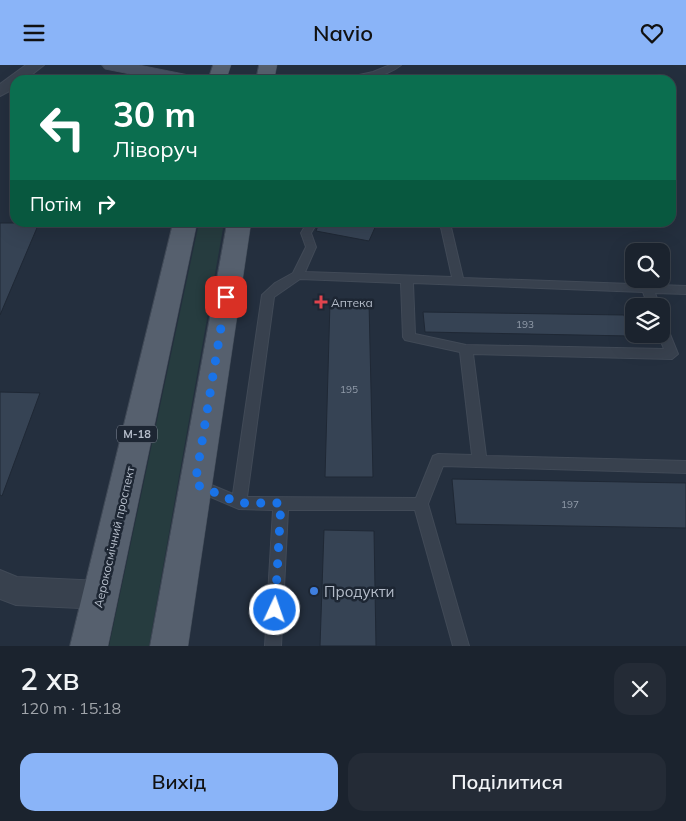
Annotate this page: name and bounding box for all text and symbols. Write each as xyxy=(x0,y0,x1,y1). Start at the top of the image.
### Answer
icon: menu xyxy=(20,19,48,47)
text: Navio xyxy=(313,19,373,47)
icon: heart xyxy=(638,19,666,47)
text: 30 m xyxy=(113,92,196,136)
icon: left xyxy=(30,95,95,160)
text: Ліворуч xyxy=(113,135,198,163)
icon: right xyxy=(92,190,120,218)
text: Потім xyxy=(30,192,82,216)
map controls xyxy=(625,243,670,343)
button: search xyxy=(625,243,670,288)
pin xyxy=(205,276,247,318)
icon: arrive xyxy=(212,283,240,311)
place label: Аптека xyxy=(331,295,373,310)
marker: Аптека xyxy=(315,296,327,308)
button: layers xyxy=(625,298,670,343)
house number: 193 xyxy=(516,318,534,331)
house number: 195 xyxy=(340,383,358,396)
road number: М-18 xyxy=(117,425,157,443)
street label: Аерокосмічний проспект xyxy=(90,464,138,609)
house number: 197 xyxy=(561,498,579,511)
place label: Продукти xyxy=(324,582,394,601)
position arrow xyxy=(248,583,300,635)
marker: Продукти xyxy=(308,585,320,597)
text: 2 хв xyxy=(20,660,80,698)
button: close xyxy=(614,663,666,715)
text: 120 m · 15:18 xyxy=(20,698,121,718)
button: Вихід xyxy=(20,753,338,811)
button: Поділитися xyxy=(348,753,666,811)

